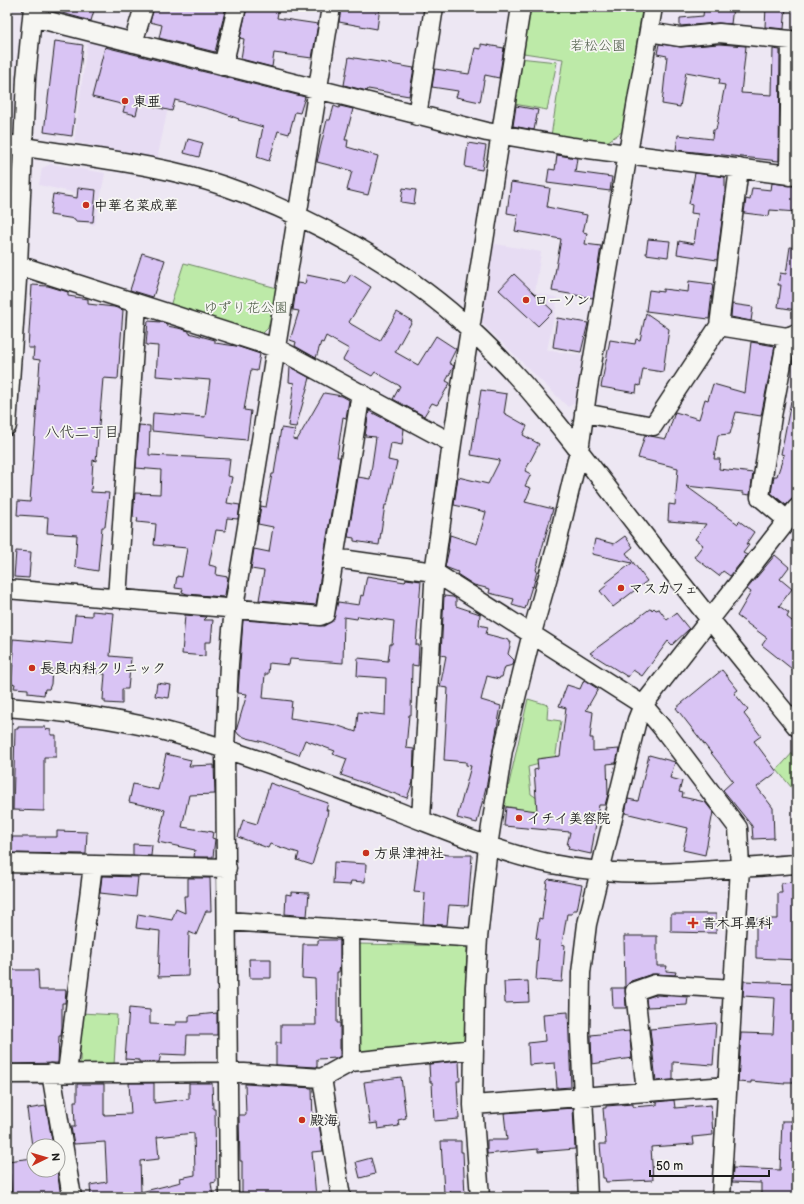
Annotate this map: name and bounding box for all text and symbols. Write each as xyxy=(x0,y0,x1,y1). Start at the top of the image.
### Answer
park label: 若松公園 xyxy=(570,37,626,54)
place label: 東亜 xyxy=(133,93,161,110)
marker: 東亜 xyxy=(120,96,130,106)
place label: 中華名菜成華 xyxy=(94,197,178,214)
marker: 中華名菜成華 xyxy=(81,200,91,210)
place label: ローソン xyxy=(534,292,590,309)
marker: ローソン xyxy=(521,295,531,305)
park label: ゆずり花公園 xyxy=(204,299,288,316)
district label: 八代二丁目 xyxy=(44,423,120,442)
place label: マスカフェ xyxy=(629,580,698,597)
marker: マスカフェ xyxy=(616,583,626,593)
place label: 長良内科クリニック xyxy=(40,660,166,677)
marker: 長良内科クリニック xyxy=(27,663,37,673)
place label: イチイ美容院 xyxy=(527,810,610,827)
marker: イチイ美容院 xyxy=(514,813,524,823)
place label: 方県津神社 xyxy=(374,845,444,862)
marker: 方県津神社 xyxy=(361,848,371,858)
place label: 青木耳鼻科 xyxy=(702,915,773,932)
marker: 青木耳鼻科 xyxy=(687,917,699,929)
place label: 殿海 xyxy=(310,1112,338,1129)
marker: 殿海 xyxy=(297,1115,307,1125)
north arrow xyxy=(26,1138,66,1178)
text: N xyxy=(49,1152,62,1162)
scale bar xyxy=(650,1152,769,1178)
text: 50 m xyxy=(656,1159,683,1174)

